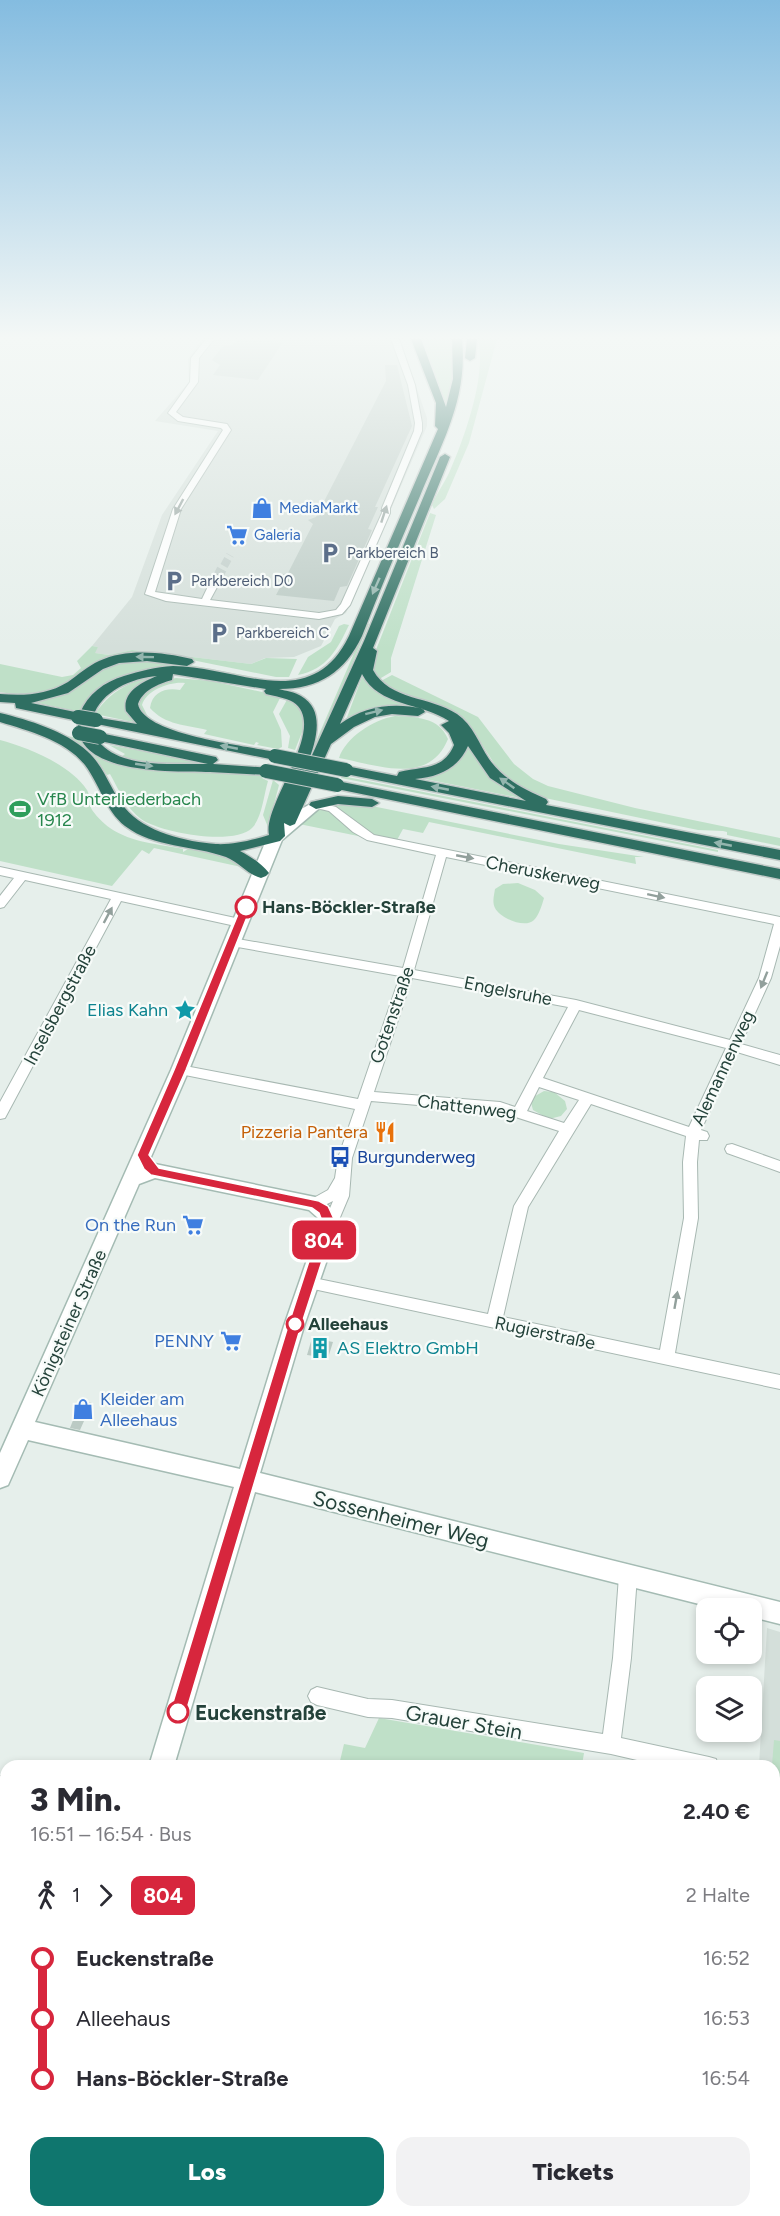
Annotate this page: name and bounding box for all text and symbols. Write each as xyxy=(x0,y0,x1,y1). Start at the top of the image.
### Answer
shop icon: MediaMarkt xyxy=(250,496,274,520)
one-way arrow xyxy=(174,499,184,516)
place label: MediaMarkt xyxy=(279,499,358,517)
one-way arrow xyxy=(380,504,390,522)
supermarket icon: Galeria xyxy=(225,523,249,547)
place label: Galeria xyxy=(254,526,301,544)
parking icon: Parkbereich B xyxy=(318,541,342,565)
place label: Parkbereich B xyxy=(347,544,439,562)
parking icon: Parkbereich D0 xyxy=(162,569,186,593)
place label: Parkbereich D0 xyxy=(191,572,293,590)
one-way arrow xyxy=(371,578,380,595)
parking icon: Parkbereich C xyxy=(207,621,231,645)
place label: Parkbereich C xyxy=(236,624,329,642)
one-way arrow xyxy=(136,652,155,662)
one-way arrow xyxy=(364,706,383,716)
one-way arrow xyxy=(219,741,238,751)
one-way arrow xyxy=(134,761,153,770)
one-way arrow xyxy=(500,777,516,789)
one-way arrow xyxy=(430,783,449,792)
place label: VfB Unterliederbach 1912 xyxy=(37,788,201,831)
sports icon: VfB Unterliederbach 1912 xyxy=(8,797,32,821)
one-way arrow xyxy=(713,839,732,848)
street label: Cheruskerweg xyxy=(484,851,602,895)
one-way arrow xyxy=(456,853,475,862)
one-way arrow xyxy=(647,891,666,901)
marker: Hans-Böckler-Straße xyxy=(235,896,257,918)
place label: Hans-Böckler-Straße xyxy=(262,896,436,918)
one-way arrow xyxy=(103,906,113,923)
street label: Inselsbergstraße xyxy=(19,941,101,1069)
street label: Gotenstraße xyxy=(365,963,419,1066)
one-way arrow xyxy=(758,971,768,989)
street label: Engelsruhe xyxy=(462,972,554,1010)
place icon: Elias Kahn xyxy=(173,998,197,1022)
place label: Elias Kahn xyxy=(87,999,168,1021)
street label: Alemannenweg xyxy=(687,1007,759,1129)
street label: Chattenweg xyxy=(416,1090,518,1124)
restaurant icon: Pizzeria Pantera xyxy=(373,1120,397,1144)
place label: Pizzeria Pantera xyxy=(241,1121,368,1143)
bus stop icon: Burgunderweg xyxy=(328,1145,352,1169)
place label: Burgunderweg xyxy=(357,1146,476,1168)
supermarket icon: On the Run xyxy=(181,1213,205,1237)
place label: On the Run xyxy=(85,1214,176,1236)
line badge: 804 xyxy=(290,1220,358,1260)
text: 804 xyxy=(304,1228,344,1253)
street label: Königsteiner Straße xyxy=(27,1246,111,1400)
one-way arrow xyxy=(672,1291,681,1310)
street label: Rugierstraße xyxy=(493,1312,598,1354)
place label: Alleehaus xyxy=(308,1313,389,1335)
marker: Alleehaus xyxy=(286,1315,304,1333)
supermarket icon: PENNY xyxy=(219,1329,243,1353)
place label: PENNY xyxy=(154,1330,214,1352)
building icon: AS Elektro GmbH xyxy=(308,1336,332,1360)
place label: AS Elektro GmbH xyxy=(337,1337,479,1359)
place label: Kleider am Alleehaus xyxy=(100,1388,184,1431)
shop icon: Kleider am Alleehaus xyxy=(71,1397,95,1421)
street label: Sossenheimer Weg xyxy=(310,1485,492,1553)
map controls xyxy=(696,1598,762,1742)
button: locate xyxy=(696,1598,762,1664)
button: layers xyxy=(696,1676,762,1742)
street label: Grauer Stein xyxy=(404,1699,524,1745)
place label: Euckenstraße xyxy=(195,1700,327,1725)
marker: Euckenstraße xyxy=(167,1701,189,1723)
text: 3 Min. xyxy=(30,1780,122,1819)
text: 2.40 € xyxy=(683,1798,750,1825)
text: 16:51 – 16:54 · Bus xyxy=(30,1822,192,1846)
icon: walk xyxy=(30,1879,63,1912)
icon: forward xyxy=(89,1879,122,1912)
text: 1 xyxy=(72,1883,80,1907)
text: 804 xyxy=(143,1883,183,1908)
text: 2 Halte xyxy=(686,1883,750,1907)
text: Euckenstraße xyxy=(76,1945,214,1972)
text: 16:52 xyxy=(703,1946,750,1970)
text: Alleehaus xyxy=(76,2005,171,2032)
text: 16:53 xyxy=(703,2006,750,2030)
text: Hans-Böckler-Straße xyxy=(76,2065,288,2092)
text: 16:54 xyxy=(701,2066,750,2090)
button: Los xyxy=(30,2137,384,2206)
button: Tickets xyxy=(396,2137,750,2206)

